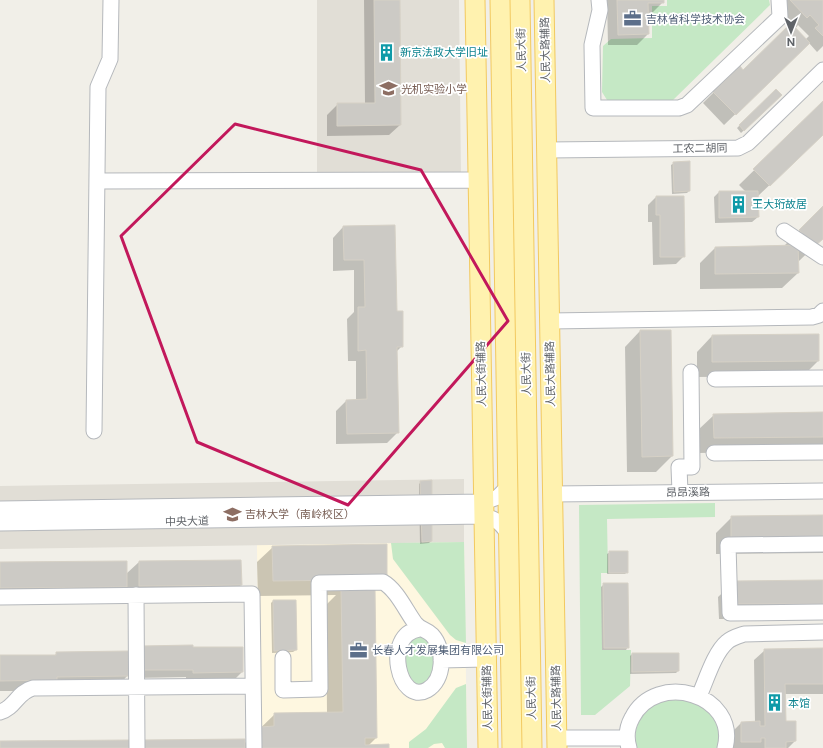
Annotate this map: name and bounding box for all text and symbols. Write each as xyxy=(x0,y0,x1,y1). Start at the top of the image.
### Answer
office icon: 吉林省科学技术协会 xyxy=(623,9,643,29)
north arrow xyxy=(771,12,811,52)
place label: 吉林省科学技术协会 xyxy=(646,13,745,25)
street label: 人民大路辅路 xyxy=(538,17,552,83)
street label: 人民大街 xyxy=(515,28,527,72)
text: N xyxy=(787,36,795,48)
building icon: 新京法政大学旧址 xyxy=(377,42,397,62)
place label: 新京法政大学旧址 xyxy=(400,46,488,58)
school or university icon: 光机实验小学 xyxy=(378,79,398,99)
place label: 光机实验小学 xyxy=(401,83,467,95)
street label: 工农二胡同 xyxy=(672,142,728,154)
building icon: 王大珩故居 xyxy=(729,194,749,214)
place label: 王大珩故居 xyxy=(752,198,807,210)
street label: 人民大街辅路 xyxy=(474,341,488,407)
street label: 人民大路辅路 xyxy=(543,341,557,407)
street label: 人民大街 xyxy=(520,352,532,396)
street label: 昂昂溪路 xyxy=(666,486,710,498)
school or university icon: 吉林大学（南岭校区） xyxy=(222,504,242,524)
place label: 吉林大学（南岭校区） xyxy=(245,508,355,520)
street label: 中央大道 xyxy=(165,515,209,527)
office icon: 长春人才发展集团有限公司 xyxy=(349,640,369,660)
place label: 长春人才发展集团有限公司 xyxy=(372,644,504,656)
street label: 人民大街辅路 xyxy=(480,665,494,731)
street label: 人民大路辅路 xyxy=(549,665,563,731)
street label: 人民大街 xyxy=(525,676,537,720)
building icon: 本馆 xyxy=(765,693,785,713)
place label: 本馆 xyxy=(788,697,810,709)

